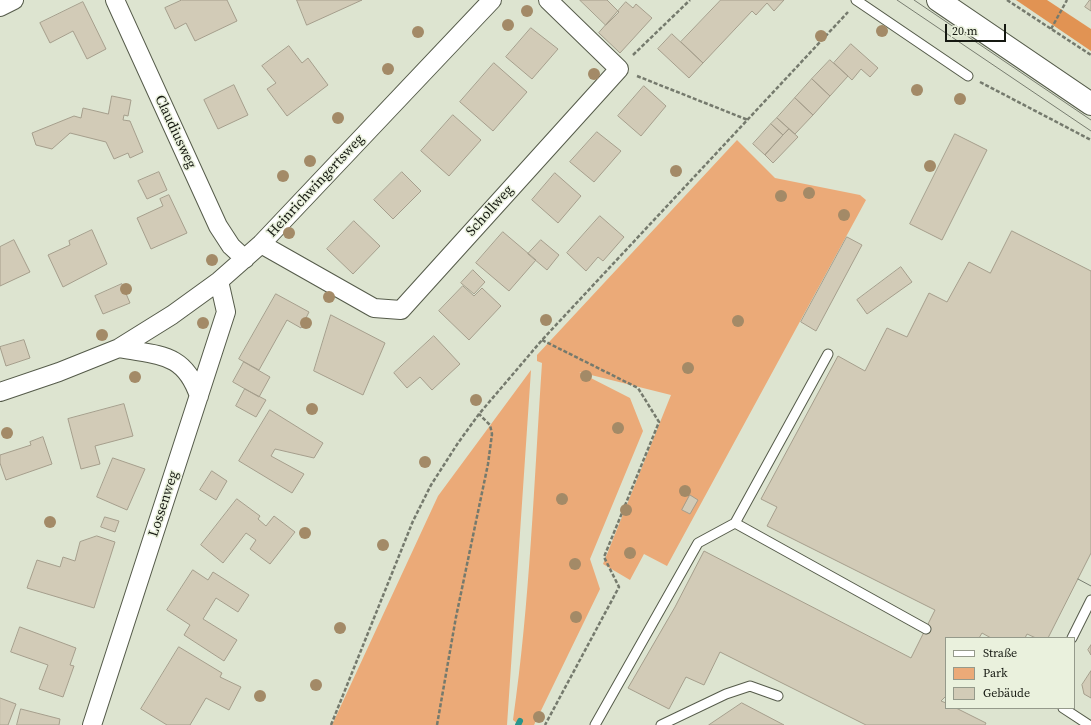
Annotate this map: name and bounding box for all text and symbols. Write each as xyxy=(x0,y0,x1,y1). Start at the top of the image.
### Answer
scale bar xyxy=(947,16,1008,42)
text: 20 m xyxy=(952,23,978,39)
street label: Claudiusweg xyxy=(151,93,199,171)
street label: Heinrichwingertsweg xyxy=(264,131,368,241)
street label: Schollweg xyxy=(463,182,517,240)
street label: Lossenweg xyxy=(145,469,183,539)
legend xyxy=(945,637,1075,709)
text: Straße xyxy=(983,645,1017,661)
text: Park xyxy=(983,665,1008,681)
text: Gebäude xyxy=(983,685,1030,701)

